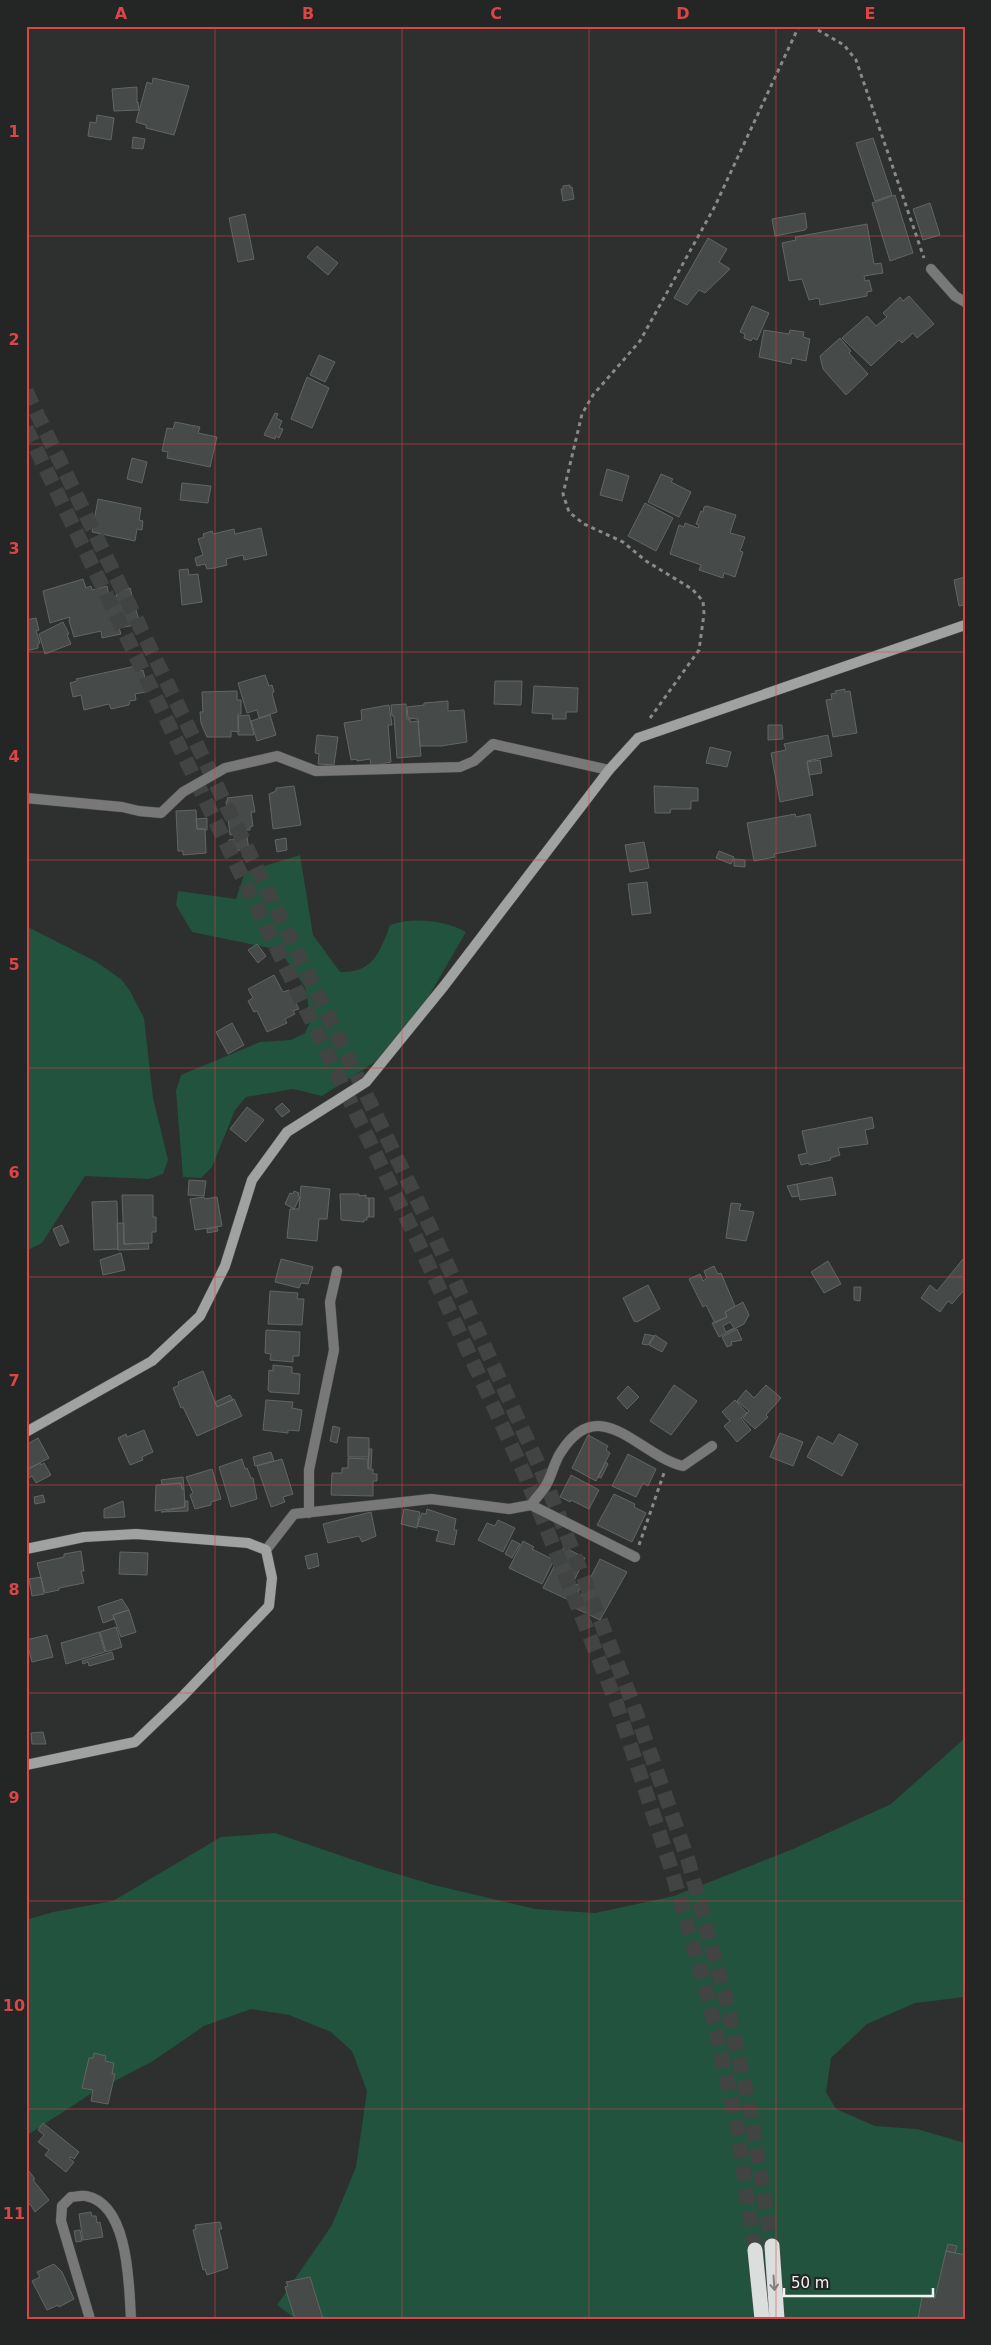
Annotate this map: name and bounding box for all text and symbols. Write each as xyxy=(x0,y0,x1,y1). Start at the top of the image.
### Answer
text: A xyxy=(115,4,128,23)
text: B xyxy=(302,4,314,23)
text: C xyxy=(490,4,502,23)
text: D xyxy=(676,4,690,23)
text: E xyxy=(865,4,875,23)
text: 1 xyxy=(8,122,20,141)
text: 2 xyxy=(8,330,20,349)
text: 3 xyxy=(8,539,20,558)
text: 4 xyxy=(8,747,20,766)
text: 5 xyxy=(8,955,20,974)
text: 6 xyxy=(8,1163,20,1182)
text: 7 xyxy=(8,1371,20,1390)
text: 8 xyxy=(8,1580,20,1599)
text: 9 xyxy=(8,1788,20,1807)
text: 10 xyxy=(3,1996,25,2015)
text: 11 xyxy=(3,2204,25,2223)
scale bar xyxy=(784,2265,932,2297)
one-way arrow xyxy=(770,2274,779,2290)
text: 50 m xyxy=(791,2274,829,2292)

